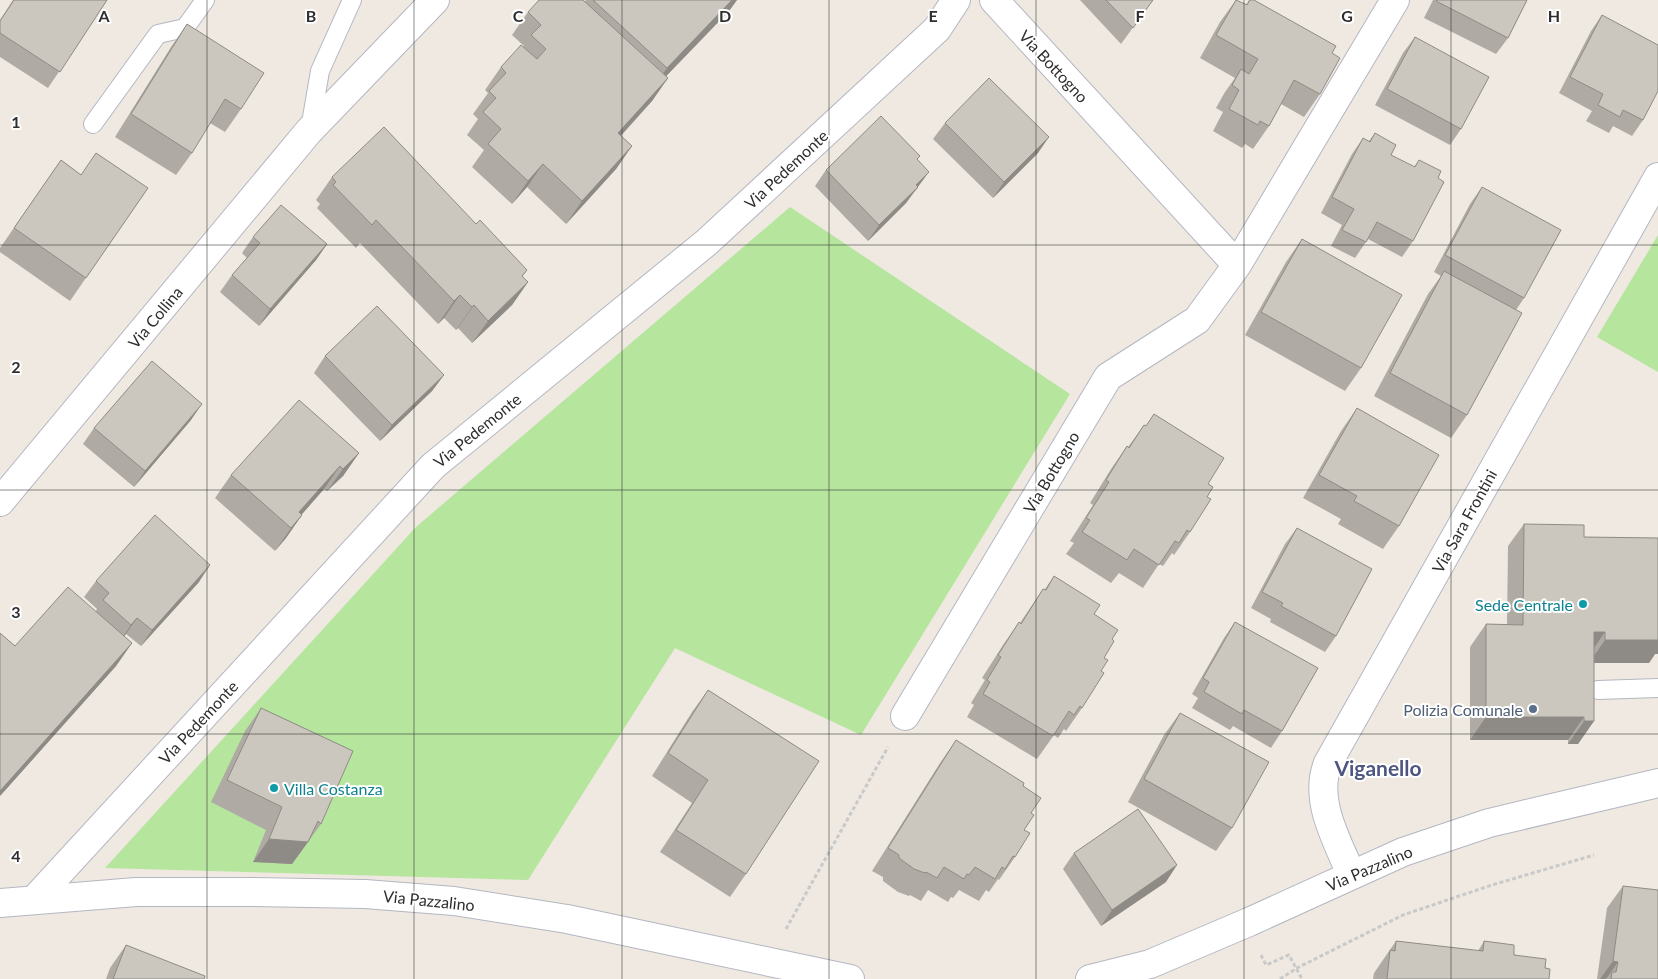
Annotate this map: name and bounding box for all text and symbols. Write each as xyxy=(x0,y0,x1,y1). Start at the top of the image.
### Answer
text: A xyxy=(97,6,110,25)
text: B xyxy=(306,6,316,25)
text: C xyxy=(513,6,524,25)
text: D xyxy=(719,6,731,25)
text: E xyxy=(928,6,938,25)
text: F xyxy=(1135,6,1145,25)
text: G xyxy=(1341,6,1353,25)
text: H xyxy=(1548,6,1560,25)
street label: Via Bottogno xyxy=(1016,26,1092,106)
text: 1 xyxy=(11,112,21,131)
street label: Via Pedemonte xyxy=(740,126,832,212)
street label: Via Collina xyxy=(124,282,186,352)
text: 2 xyxy=(11,357,21,376)
street label: Via Pedemonte xyxy=(429,389,525,471)
street label: Via Bottogno xyxy=(1019,428,1083,516)
street label: Via Sara Frontini xyxy=(1428,466,1500,576)
place label: Sede Centrale xyxy=(1475,595,1573,614)
marker: Sede Centrale xyxy=(1577,598,1589,610)
text: 3 xyxy=(11,602,21,621)
street label: Via Pedemonte xyxy=(155,676,241,768)
place label: Polizia Comunale xyxy=(1403,700,1523,719)
marker: Polizia Comunale xyxy=(1527,703,1539,715)
district label: Viganello xyxy=(1333,755,1422,780)
place label: Villa Costanza xyxy=(284,779,383,798)
marker: Villa Costanza xyxy=(268,782,280,794)
street label: Via Pazzalino xyxy=(1323,841,1415,895)
text: 4 xyxy=(11,846,21,865)
street label: Via Pazzalino xyxy=(382,886,476,914)

